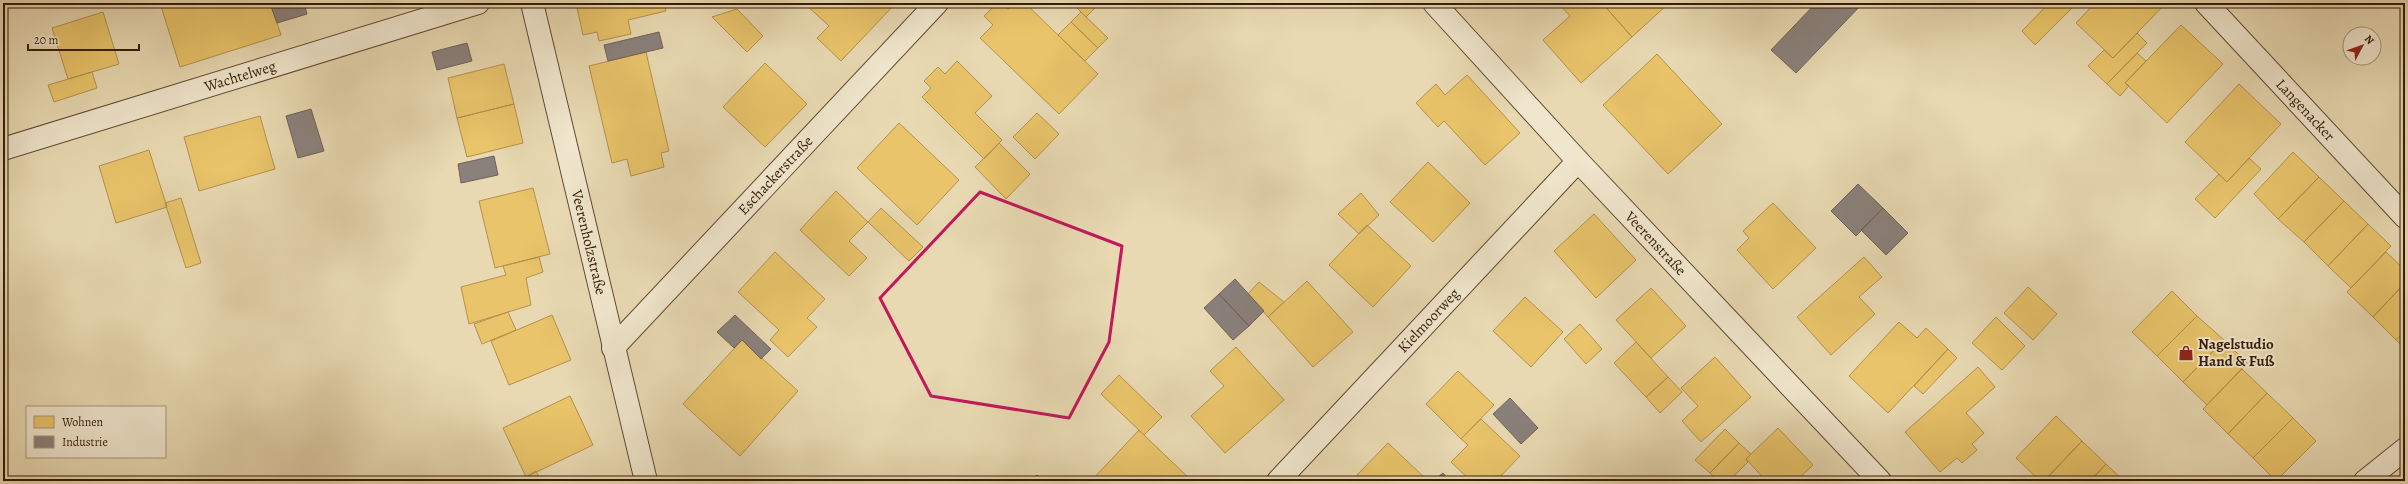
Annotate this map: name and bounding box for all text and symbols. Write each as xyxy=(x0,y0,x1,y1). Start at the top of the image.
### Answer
scale bar xyxy=(28,26,139,52)
north arrow xyxy=(2342,26,2382,66)
text: 20 m xyxy=(34,32,58,48)
text: N xyxy=(2361,32,2377,48)
street label: Wachtelweg xyxy=(201,56,279,97)
street label: Langenacker xyxy=(2271,74,2340,146)
street label: Eschackerstraße xyxy=(733,131,817,219)
street label: Veerenholzstraße xyxy=(567,187,611,297)
street label: Veerenstraße xyxy=(1620,206,1691,280)
street label: Kielmoorweg xyxy=(1393,283,1464,357)
place label: Nagelstudio Hand & Fuß xyxy=(2198,334,2275,371)
shop icon: Nagelstudio Hand & Fuß xyxy=(2177,344,2195,362)
legend xyxy=(26,406,166,458)
text: Wohnen xyxy=(61,414,104,430)
text: Industrie xyxy=(62,434,108,450)

